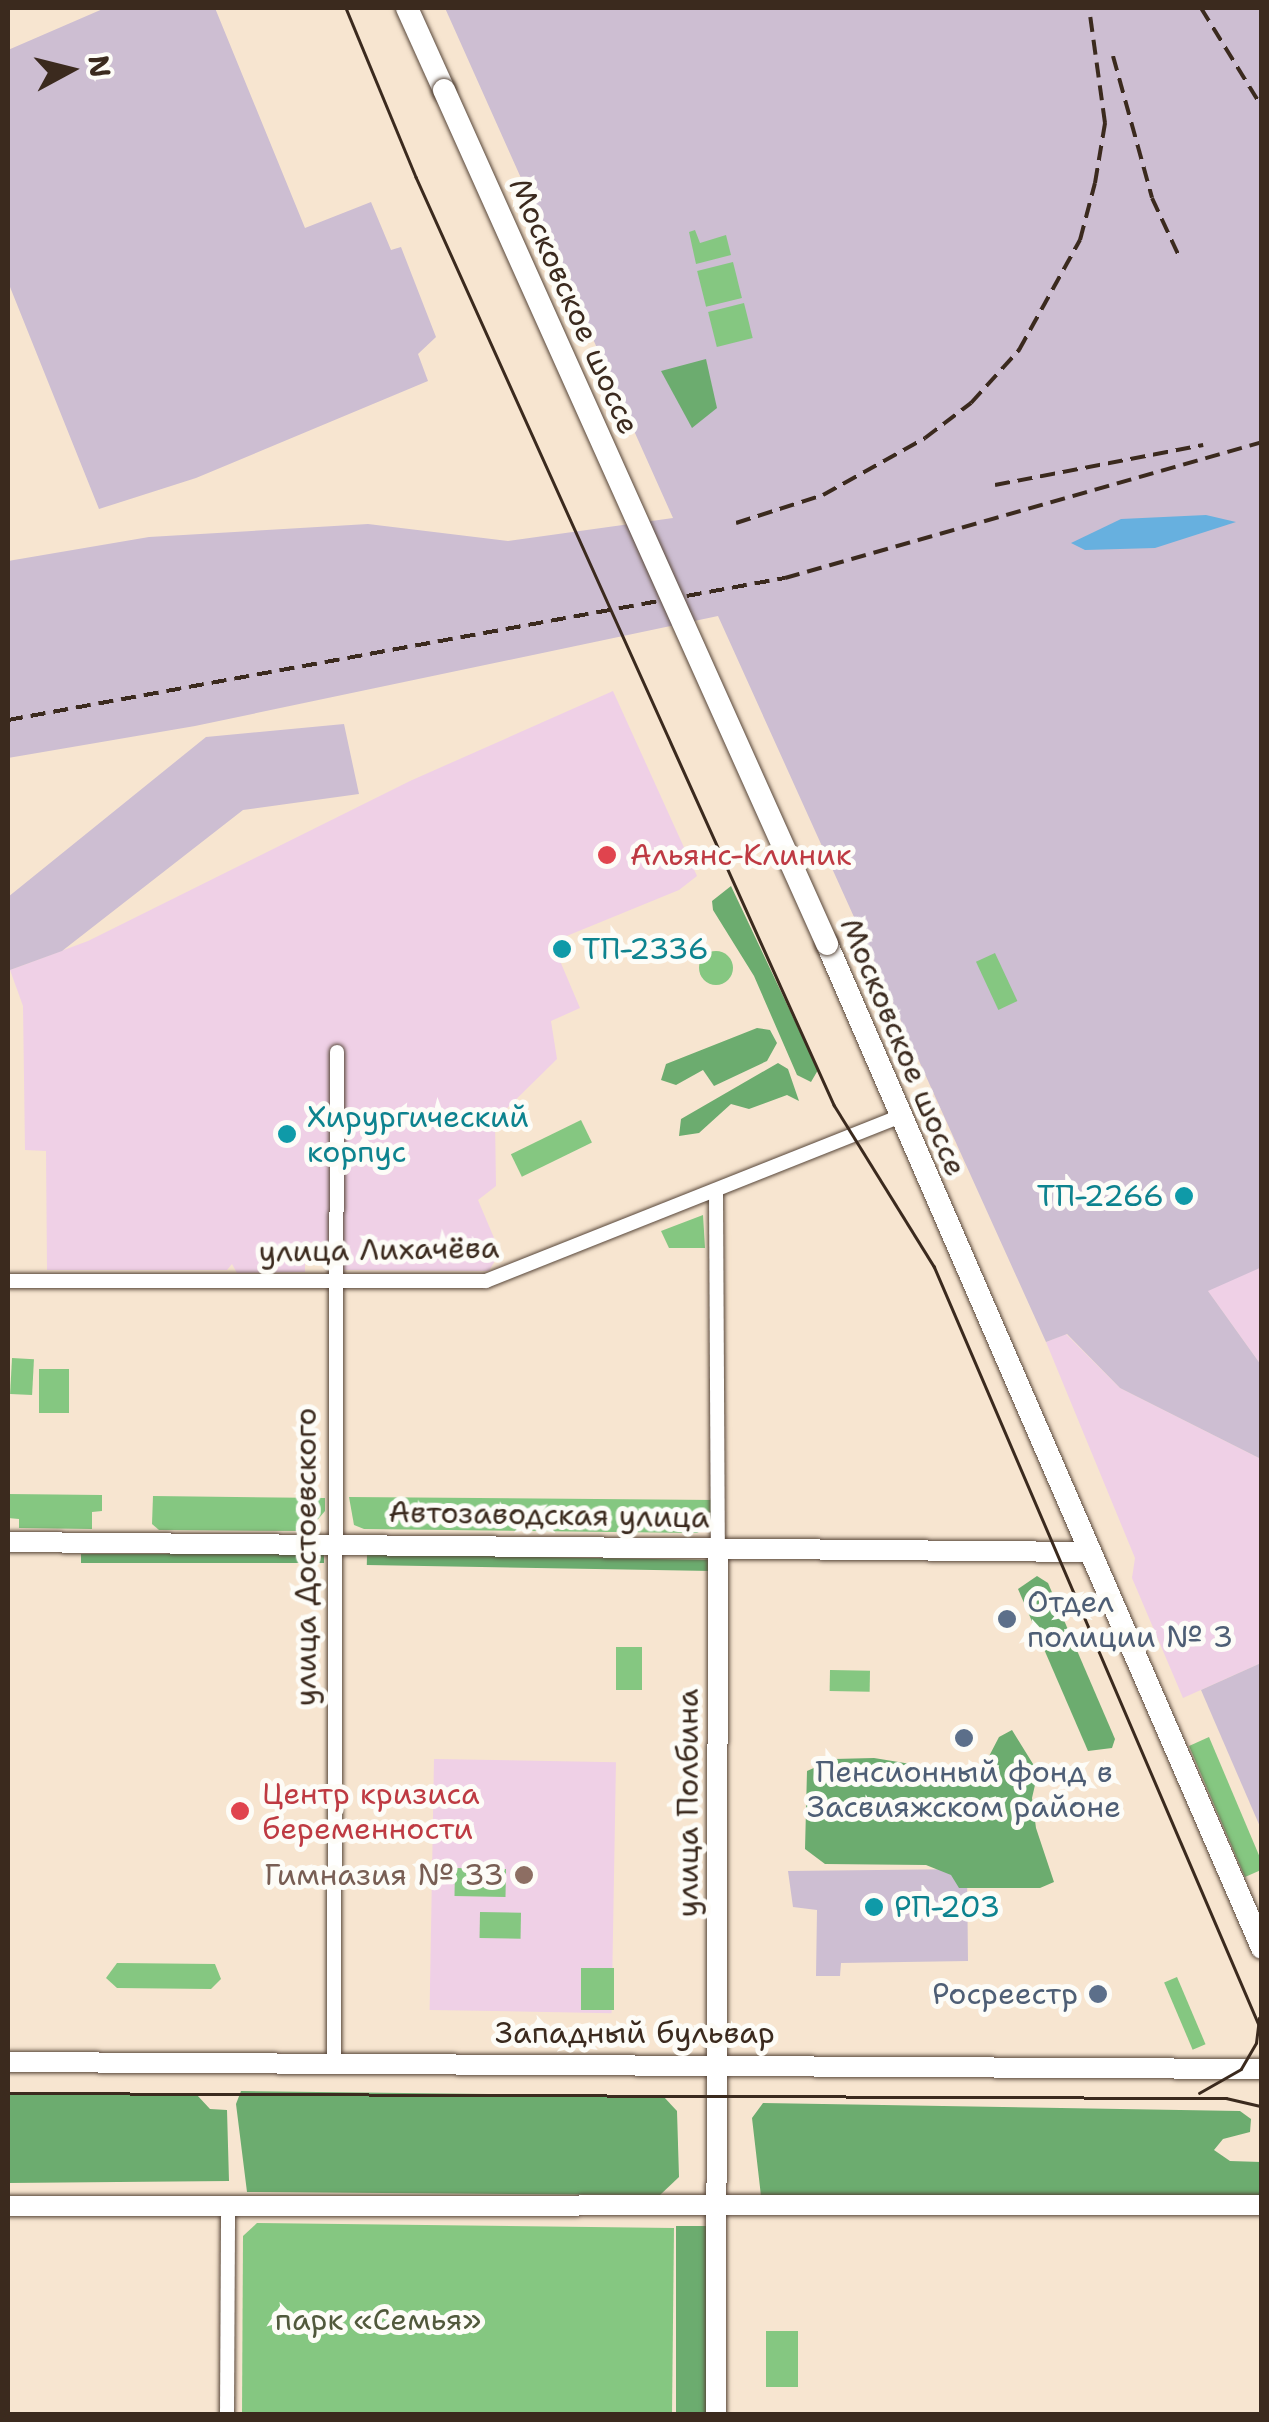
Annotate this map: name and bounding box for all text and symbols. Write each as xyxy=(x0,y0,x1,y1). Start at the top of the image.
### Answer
north arrow xyxy=(20,20,120,120)
text: N xyxy=(80,53,120,80)
street label: Московское шоссе xyxy=(501,172,647,440)
place label: Альянс-Клиник xyxy=(630,837,852,873)
marker: Альянс-Клиник xyxy=(594,842,620,868)
street label: Московское шоссе xyxy=(832,912,974,1182)
place label: ТП-2336 xyxy=(582,931,709,967)
marker: ТП-2336 xyxy=(551,938,573,960)
place label: Хирургический корпус xyxy=(307,1099,529,1170)
marker: Хирургический корпус xyxy=(276,1123,298,1145)
place label: ТП-2266 xyxy=(1037,1178,1164,1214)
marker: ТП-2266 xyxy=(1173,1185,1195,1207)
street label: улица Лихачёва xyxy=(258,1230,500,1270)
street label: улица Достоевского xyxy=(288,1408,324,1706)
street label: Автозаводская улица xyxy=(388,1494,710,1536)
place label: Отдел полиции № 3 xyxy=(1027,1584,1233,1654)
marker: Отдел полиции № 3 xyxy=(996,1608,1018,1630)
street label: улица Полбина xyxy=(670,1689,706,1917)
marker: Пенсионный фонд в Засвияжском районе xyxy=(953,1727,975,1749)
place label: Пенсионный фонд в Засвияжском районе xyxy=(807,1754,1121,1824)
place label: Центр кризиса беременности xyxy=(262,1776,480,1846)
marker: Центр кризиса беременности xyxy=(227,1798,253,1824)
place label: Гимназия № 33 xyxy=(264,1857,504,1893)
marker: Гимназия № 33 xyxy=(513,1864,535,1886)
place label: РП-203 xyxy=(894,1889,1000,1925)
marker: РП-203 xyxy=(863,1896,885,1918)
place label: Росреестр xyxy=(932,1976,1078,2012)
marker: Росреестр xyxy=(1087,1983,1109,2005)
street label: Западный бульвар xyxy=(495,2015,775,2051)
park label: парк «Семья» xyxy=(275,2302,481,2338)

